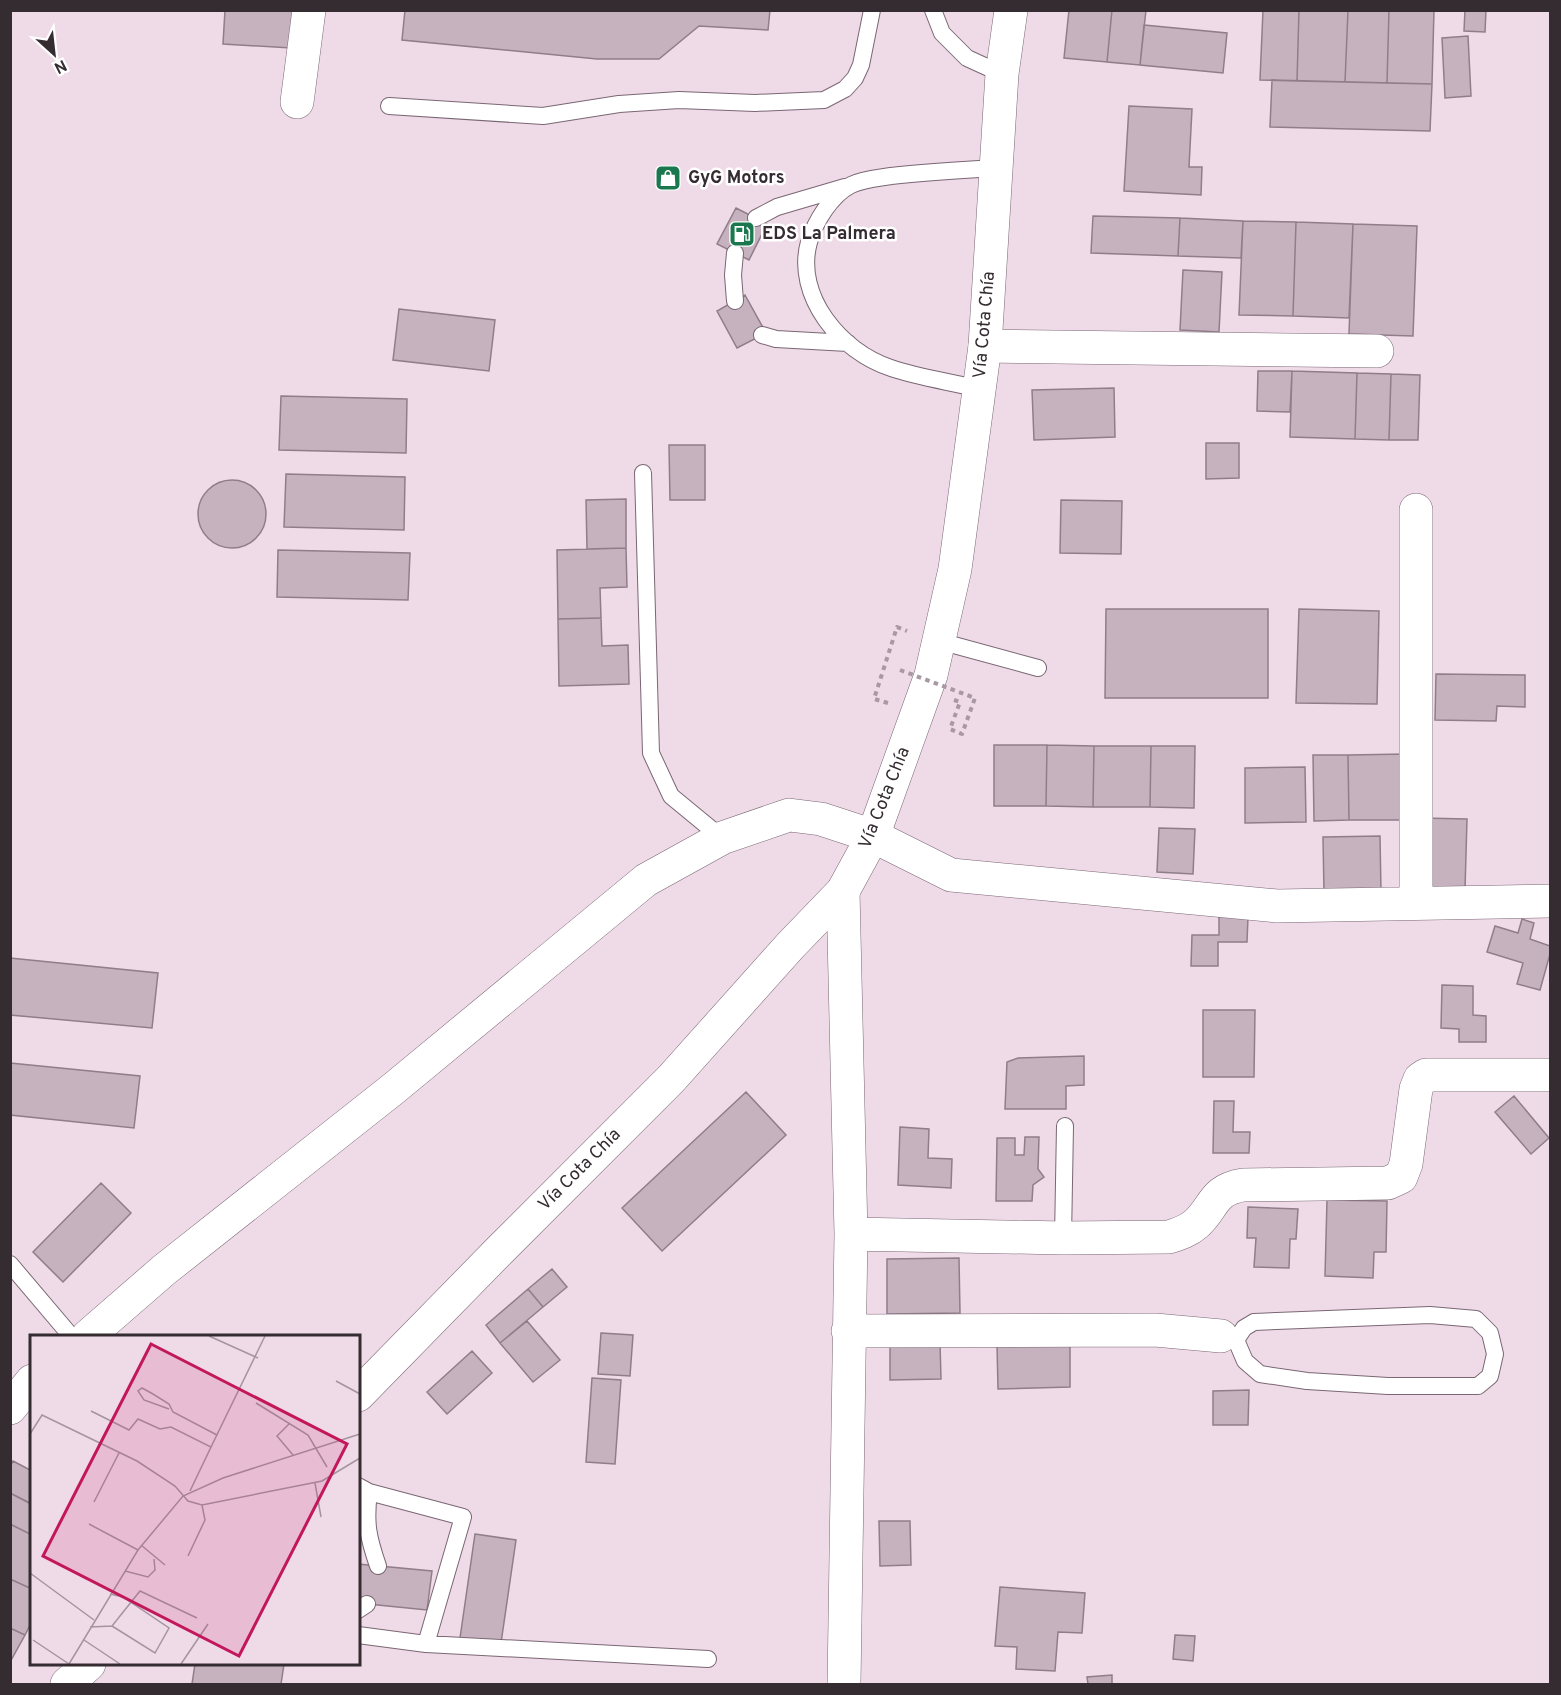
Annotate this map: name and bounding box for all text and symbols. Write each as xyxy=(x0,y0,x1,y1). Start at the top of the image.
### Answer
north arrow xyxy=(24,24,84,84)
text: N xyxy=(50,54,70,77)
shop icon: GyG Motors xyxy=(653,163,683,193)
place label: GyG Motors xyxy=(688,167,785,190)
fuel station icon: EDS La Palmera xyxy=(727,219,757,249)
place label: EDS La Palmera xyxy=(762,223,896,246)
street label: Vía Cota Chía xyxy=(969,270,1001,380)
street label: Vía Cota Chía xyxy=(854,744,916,852)
street label: Vía Cota Chía xyxy=(534,1124,626,1216)
inset map xyxy=(30,1335,360,1665)

